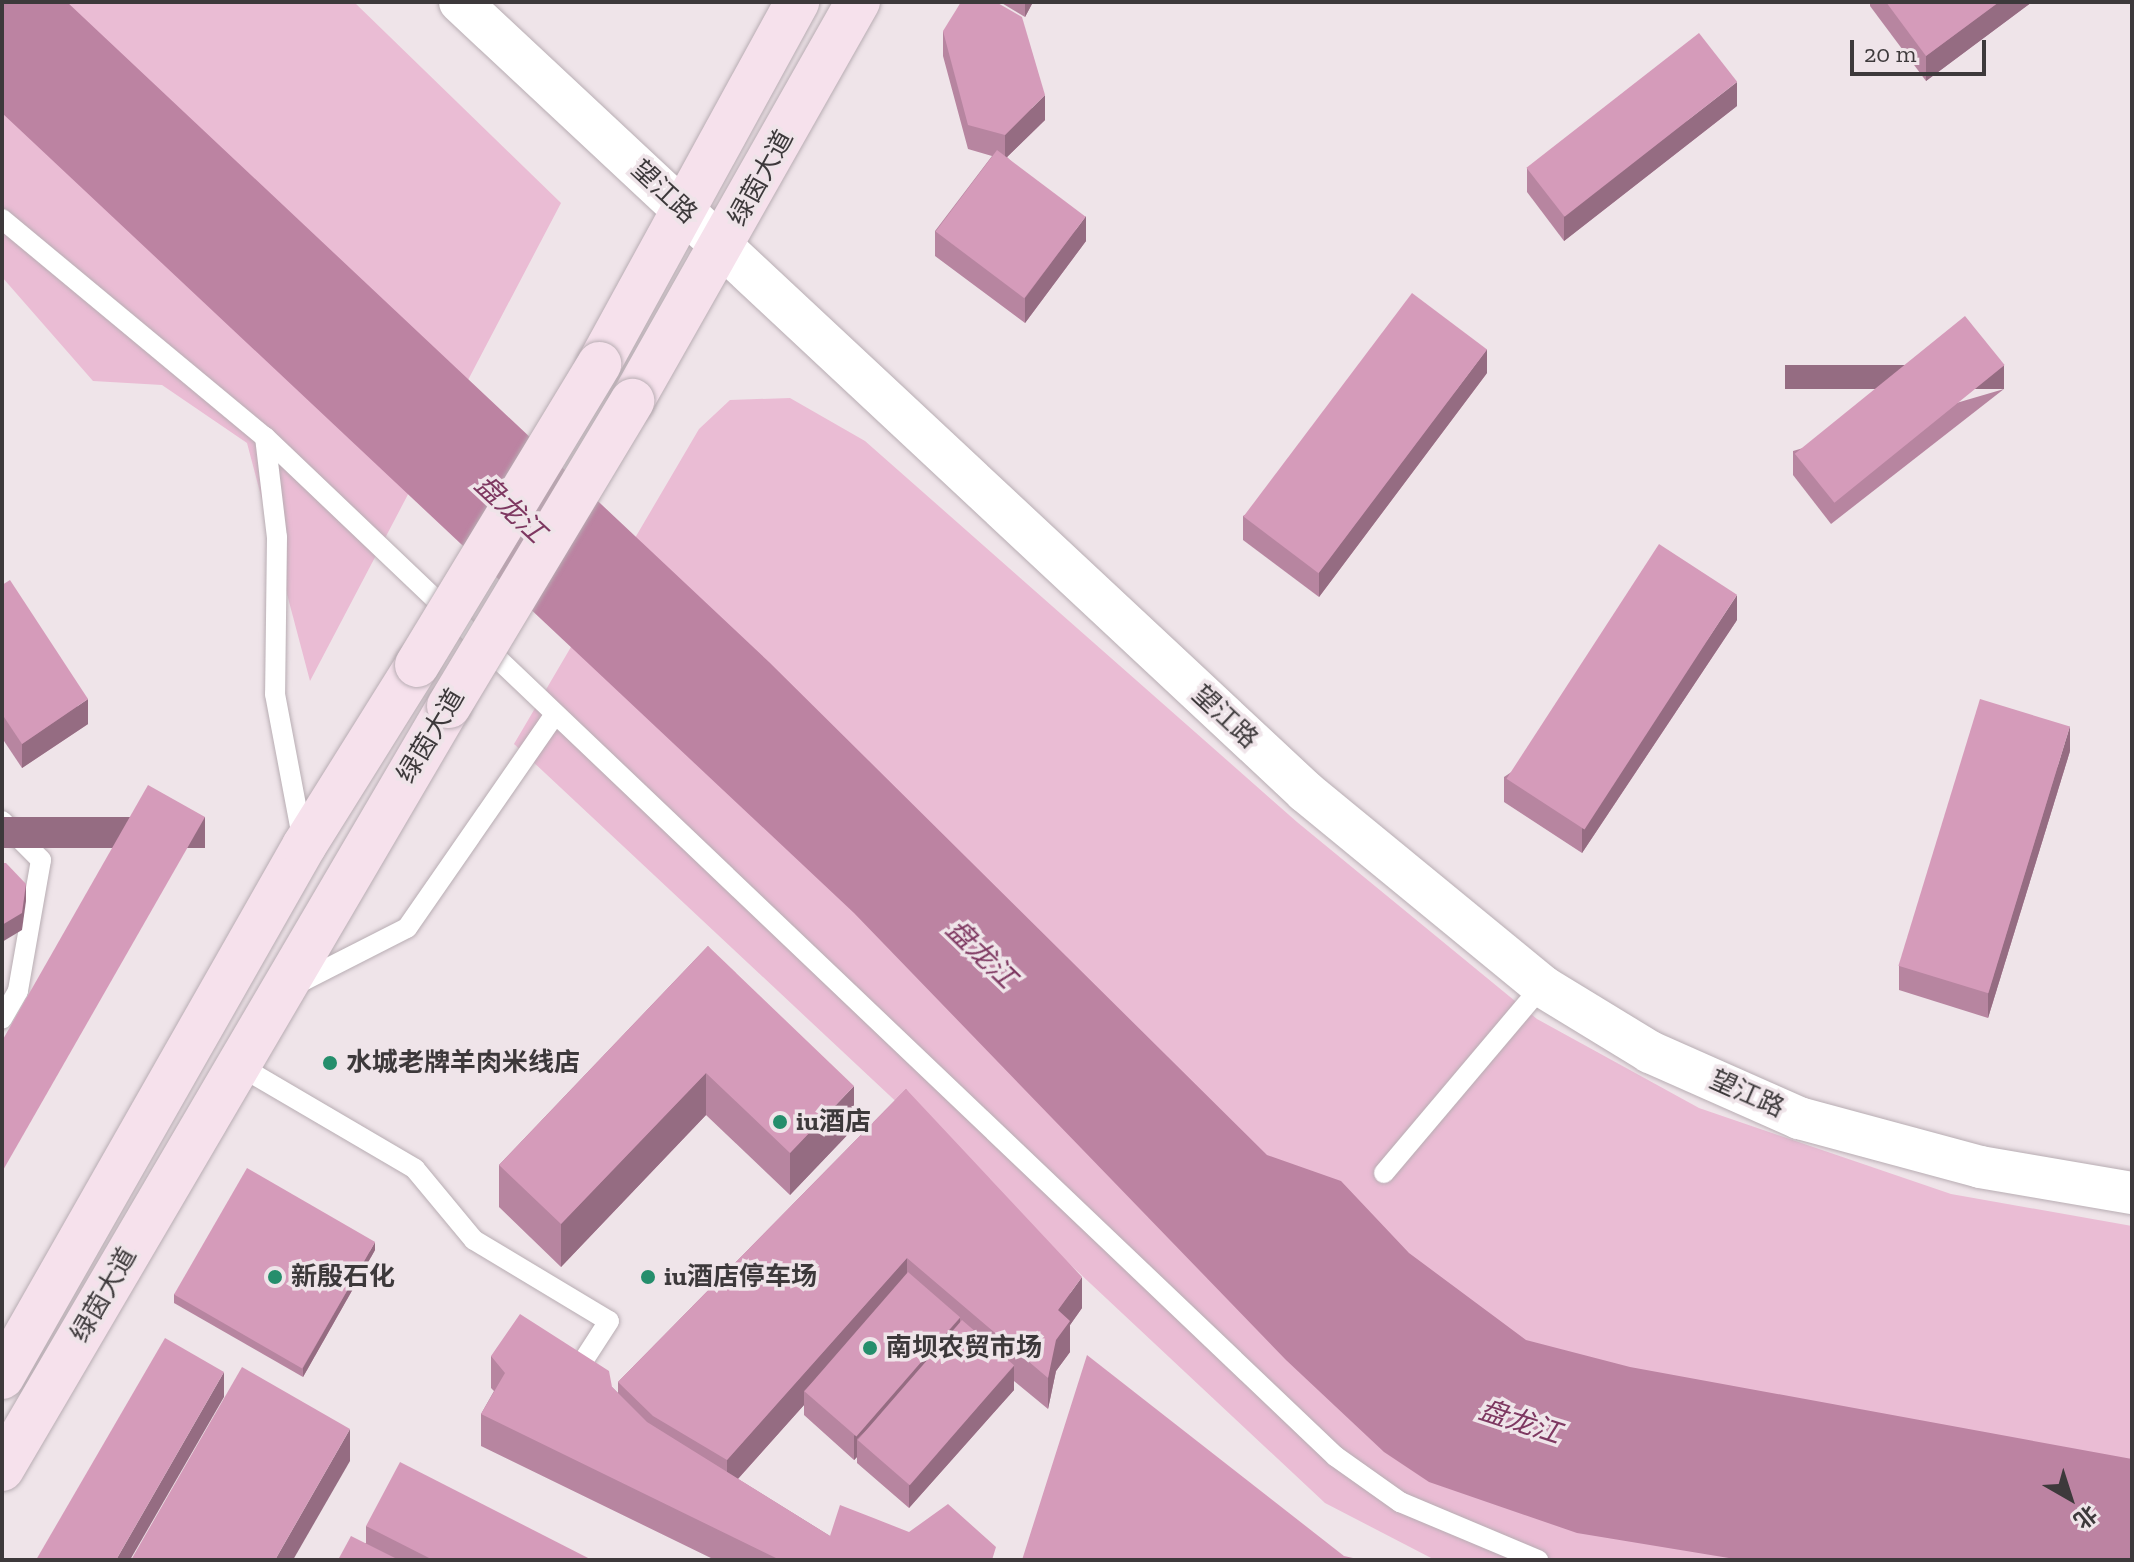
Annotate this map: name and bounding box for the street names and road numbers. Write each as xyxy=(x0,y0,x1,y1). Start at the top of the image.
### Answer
street label: 绿茵大道 xyxy=(722,125,800,231)
street label: 望江路 xyxy=(625,154,703,230)
street label: 望江路 xyxy=(1186,679,1264,755)
street label: 绿茵大道 xyxy=(391,683,471,789)
street label: 望江路 xyxy=(1705,1064,1789,1124)
street label: 绿茵大道 xyxy=(64,1242,144,1348)

